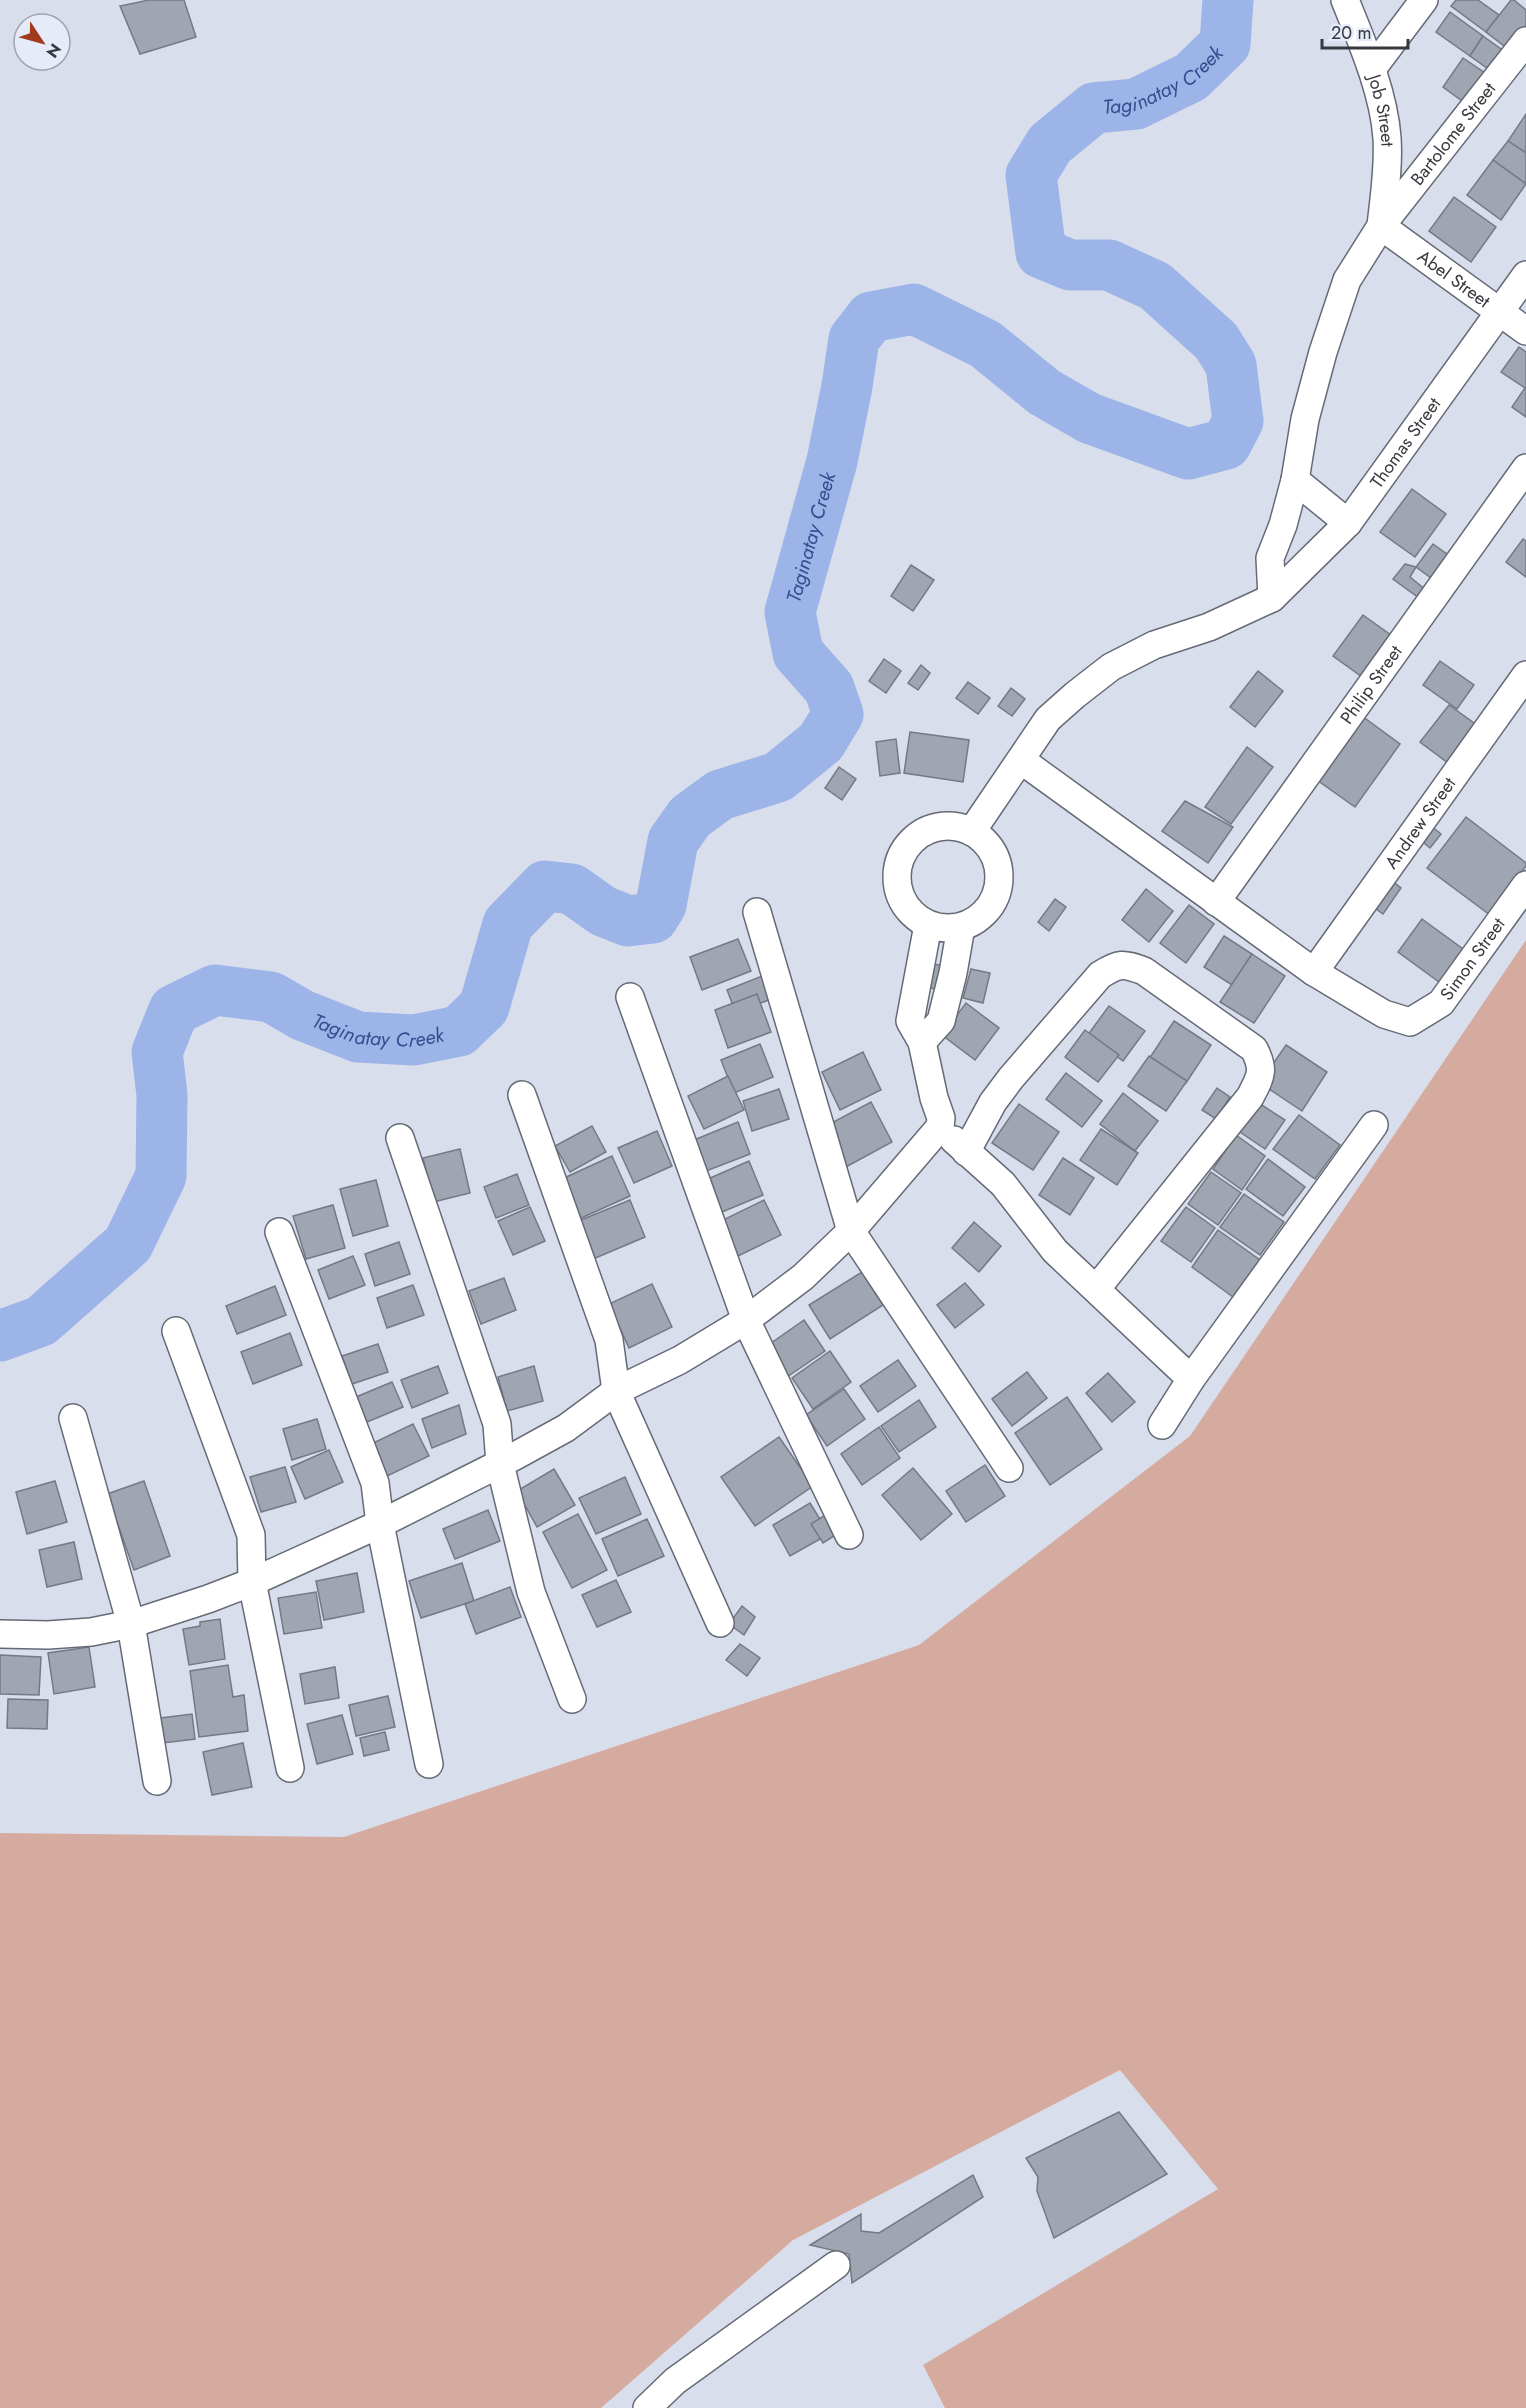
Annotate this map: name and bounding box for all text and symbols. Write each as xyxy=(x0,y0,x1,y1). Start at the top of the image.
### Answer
north arrow xyxy=(12,12,72,72)
scale bar xyxy=(1322,12,1408,50)
text: 20 m xyxy=(1331,20,1371,46)
text: N xyxy=(41,39,67,62)
water label: Taginatay Creek xyxy=(1102,39,1231,122)
street label: Job Street xyxy=(1361,69,1400,148)
street label: Bartolome Street xyxy=(1404,76,1502,191)
street label: Abel Street xyxy=(1412,244,1496,314)
street label: Thomas Street xyxy=(1364,392,1447,494)
water label: Taginatay Creek xyxy=(779,468,844,606)
street label: Philip Street xyxy=(1334,639,1409,730)
street label: Andrew Street xyxy=(1379,771,1462,874)
street label: Simon Street xyxy=(1434,912,1512,1006)
water label: Taginatay Creek xyxy=(308,1006,448,1055)

